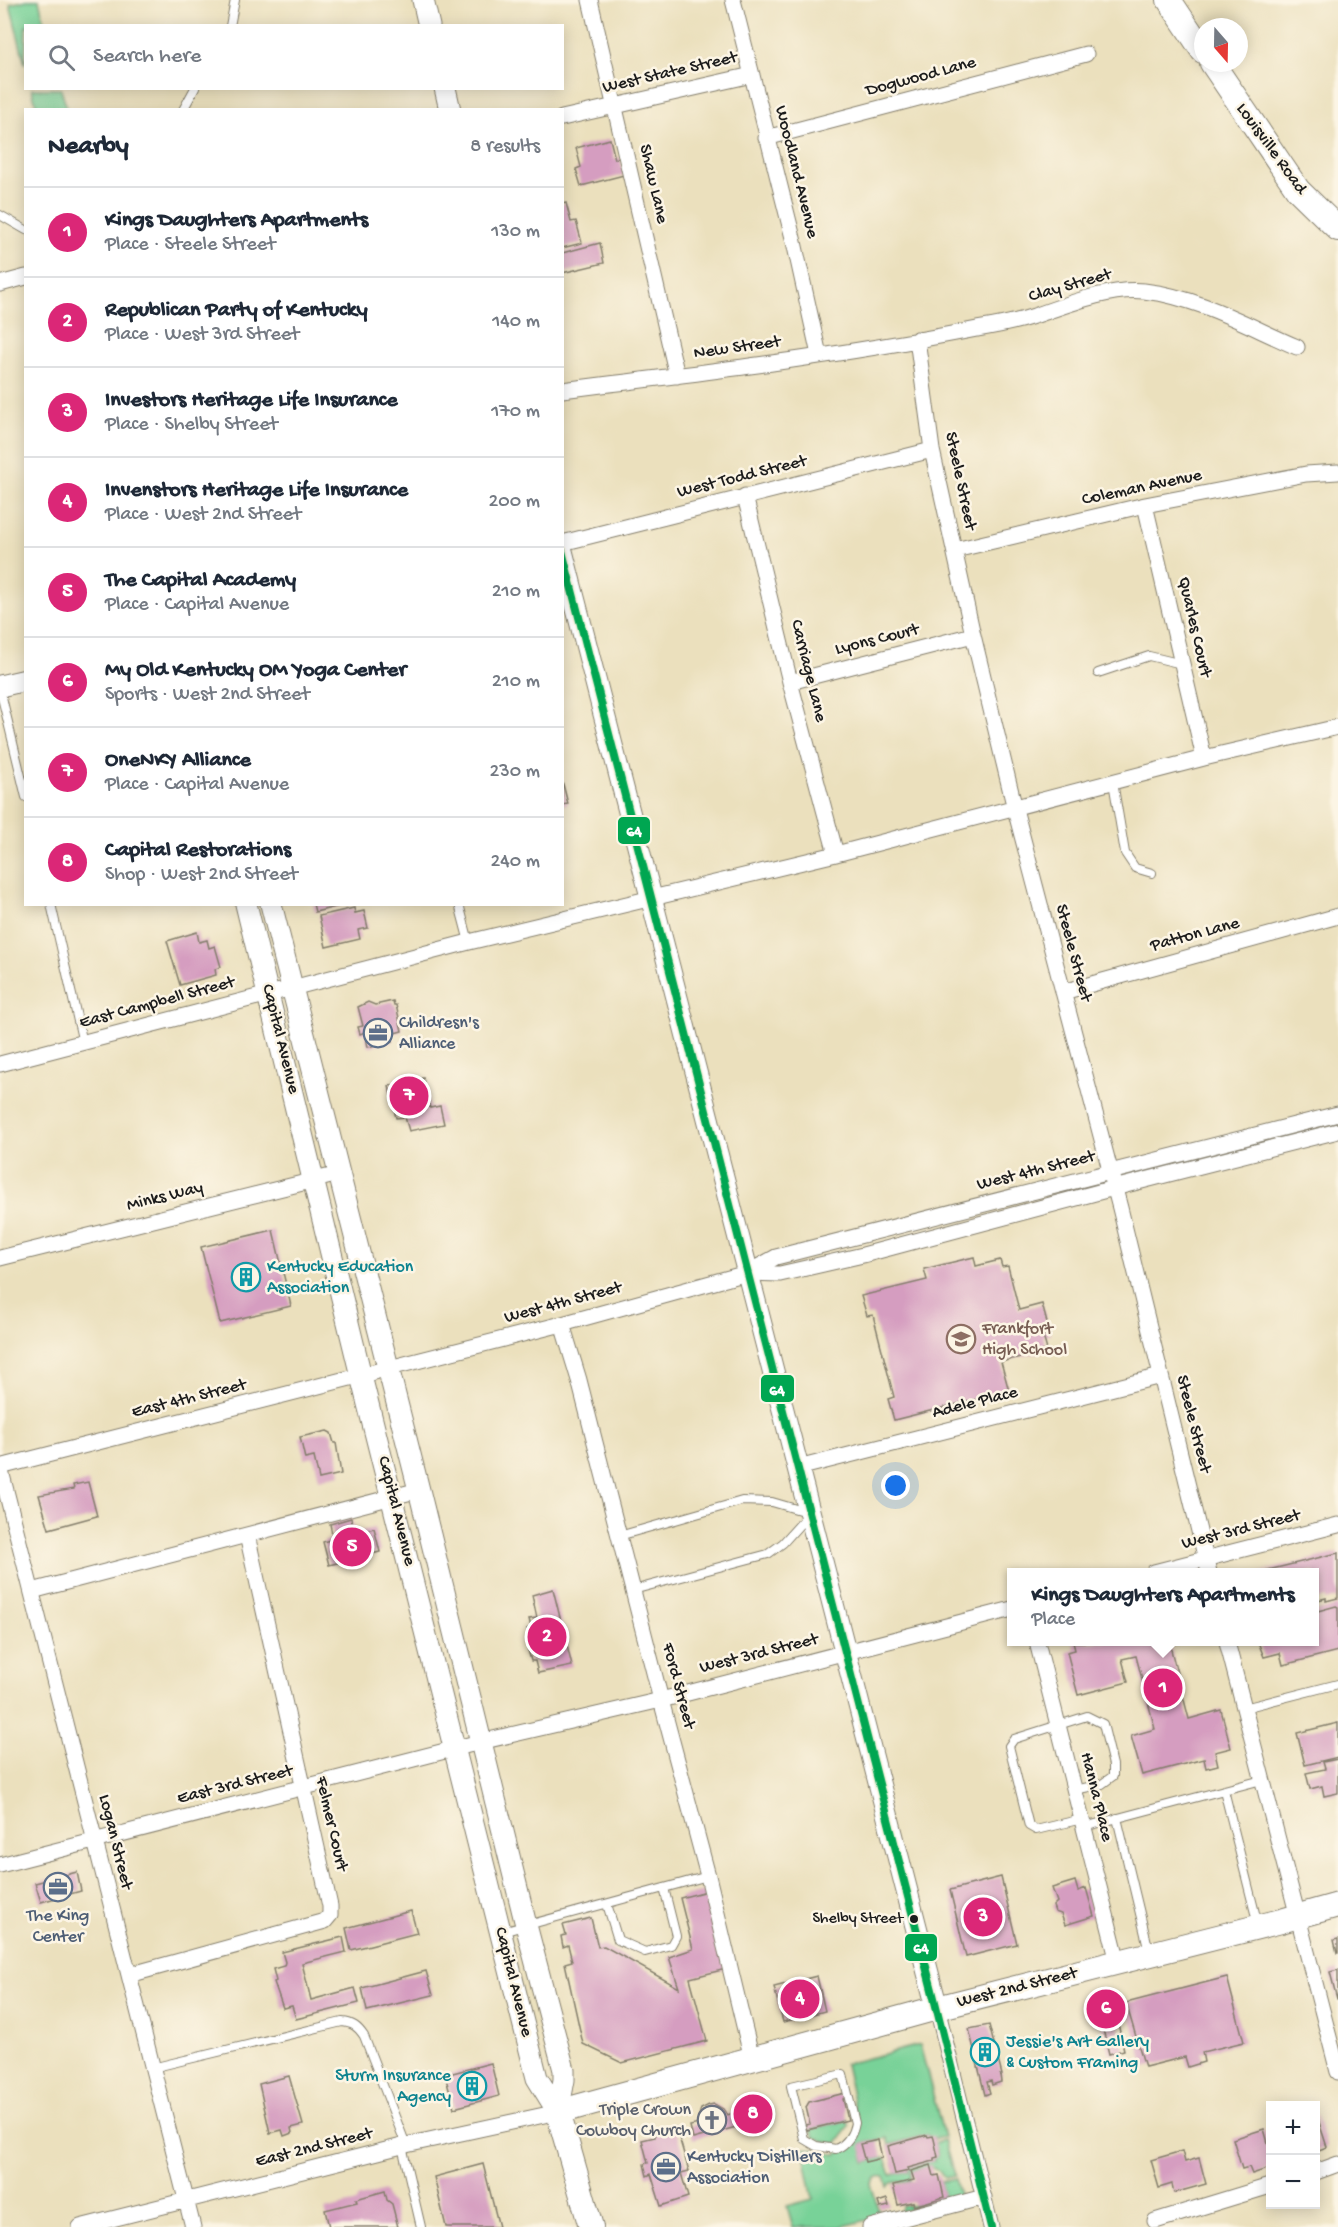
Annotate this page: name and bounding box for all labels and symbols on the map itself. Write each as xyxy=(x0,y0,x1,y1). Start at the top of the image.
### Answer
north arrow xyxy=(1194,18,1248,72)
street label: West State Street xyxy=(601,47,741,99)
street label: Dogwood Lane xyxy=(863,52,979,102)
street label: Louisville Road xyxy=(1231,99,1312,200)
street label: Woodland Avenue xyxy=(769,103,823,241)
street label: Shaw Lane xyxy=(634,142,672,226)
street label: Clay Street xyxy=(1026,264,1115,308)
street label: New Street xyxy=(692,331,783,364)
street label: Steele Street xyxy=(939,430,981,534)
street label: West Todd Street xyxy=(675,450,810,503)
street label: Coleman Avenue xyxy=(1080,465,1205,511)
street label: Quarles Court xyxy=(1172,575,1216,681)
street label: Carriage Lane xyxy=(785,618,831,725)
street label: Lyons Court xyxy=(833,619,923,661)
line badge: 64 xyxy=(617,816,651,845)
text: 64 xyxy=(626,824,642,843)
street label: Steele Street xyxy=(1050,902,1096,1006)
street label: Patton Lane xyxy=(1147,913,1242,957)
street label: East Campbell Street xyxy=(77,972,238,1034)
street label: Capital Avenue xyxy=(256,982,304,1097)
place label: Childresn's Alliance xyxy=(399,1013,480,1055)
office icon: Childresn's Alliance xyxy=(362,1017,394,1049)
pin: 7 xyxy=(390,1074,428,1118)
street label: West 4th Street xyxy=(975,1146,1099,1196)
street label: Minks Way xyxy=(125,1177,206,1217)
place label: Kentucky Education Association xyxy=(267,1257,414,1299)
building icon: Kentucky Education Association xyxy=(230,1261,262,1293)
street label: West 4th Street xyxy=(502,1277,626,1329)
place label: Frankfort High School xyxy=(981,1319,1067,1361)
school or university icon: Frankfort High School xyxy=(945,1323,977,1355)
street label: Steele Street xyxy=(1171,1373,1216,1477)
street label: East 4th Street xyxy=(130,1374,250,1423)
line badge: 64 xyxy=(760,1374,795,1403)
street label: Adele Place xyxy=(930,1382,1021,1424)
text: 64 xyxy=(769,1383,785,1402)
street label: Capital Avenue xyxy=(372,1454,420,1569)
your location xyxy=(881,1471,910,1500)
street label: West 3rd Street xyxy=(1180,1505,1304,1555)
pin: 5 xyxy=(332,1524,372,1570)
pin: 2 xyxy=(528,1614,566,1660)
street label: West 3rd Street xyxy=(698,1629,822,1679)
street label: Ford Street xyxy=(656,1640,700,1733)
pin: 1 xyxy=(1144,1666,1182,1710)
street label: Hanna Place xyxy=(1075,1750,1117,1844)
street label: East 3rd Street xyxy=(175,1760,296,1809)
street label: Felmer Court xyxy=(310,1774,352,1875)
street label: Logan Street xyxy=(93,1792,137,1893)
office icon: The King Center xyxy=(42,1871,74,1903)
pin: 3 xyxy=(964,1894,1002,1940)
place label: The King Center xyxy=(26,1906,89,1948)
place label: Shelby Street xyxy=(812,1910,904,1929)
marker: Shelby Street xyxy=(908,1913,920,1925)
street label: Capital Avenue xyxy=(489,1925,537,2040)
line badge: 64 xyxy=(904,1933,938,1962)
text: 64 xyxy=(913,1941,929,1960)
street label: West 2nd Street xyxy=(955,1963,1081,2013)
pin: 4 xyxy=(780,1976,820,2022)
pin: 6 xyxy=(1086,1986,1126,2032)
place label: Jessie's Art Gallery & Custom Framing xyxy=(1006,2032,1149,2074)
building icon: Jessie's Art Gallery & Custom Framing xyxy=(969,2036,1001,2068)
place label: Sturm Insurance Agency xyxy=(335,2066,452,2108)
building icon: Sturm Insurance Agency xyxy=(456,2070,488,2102)
pin: 8 xyxy=(734,2092,772,2136)
place label: Triple Crown Cowboy Church xyxy=(576,2100,691,2142)
church icon: Triple Crown Cowboy Church xyxy=(696,2104,728,2136)
street label: East 2nd Street xyxy=(253,2123,376,2173)
place label: Kentucky Distillers Association xyxy=(687,2147,823,2189)
office icon: Kentucky Distillers Association xyxy=(650,2151,682,2183)

